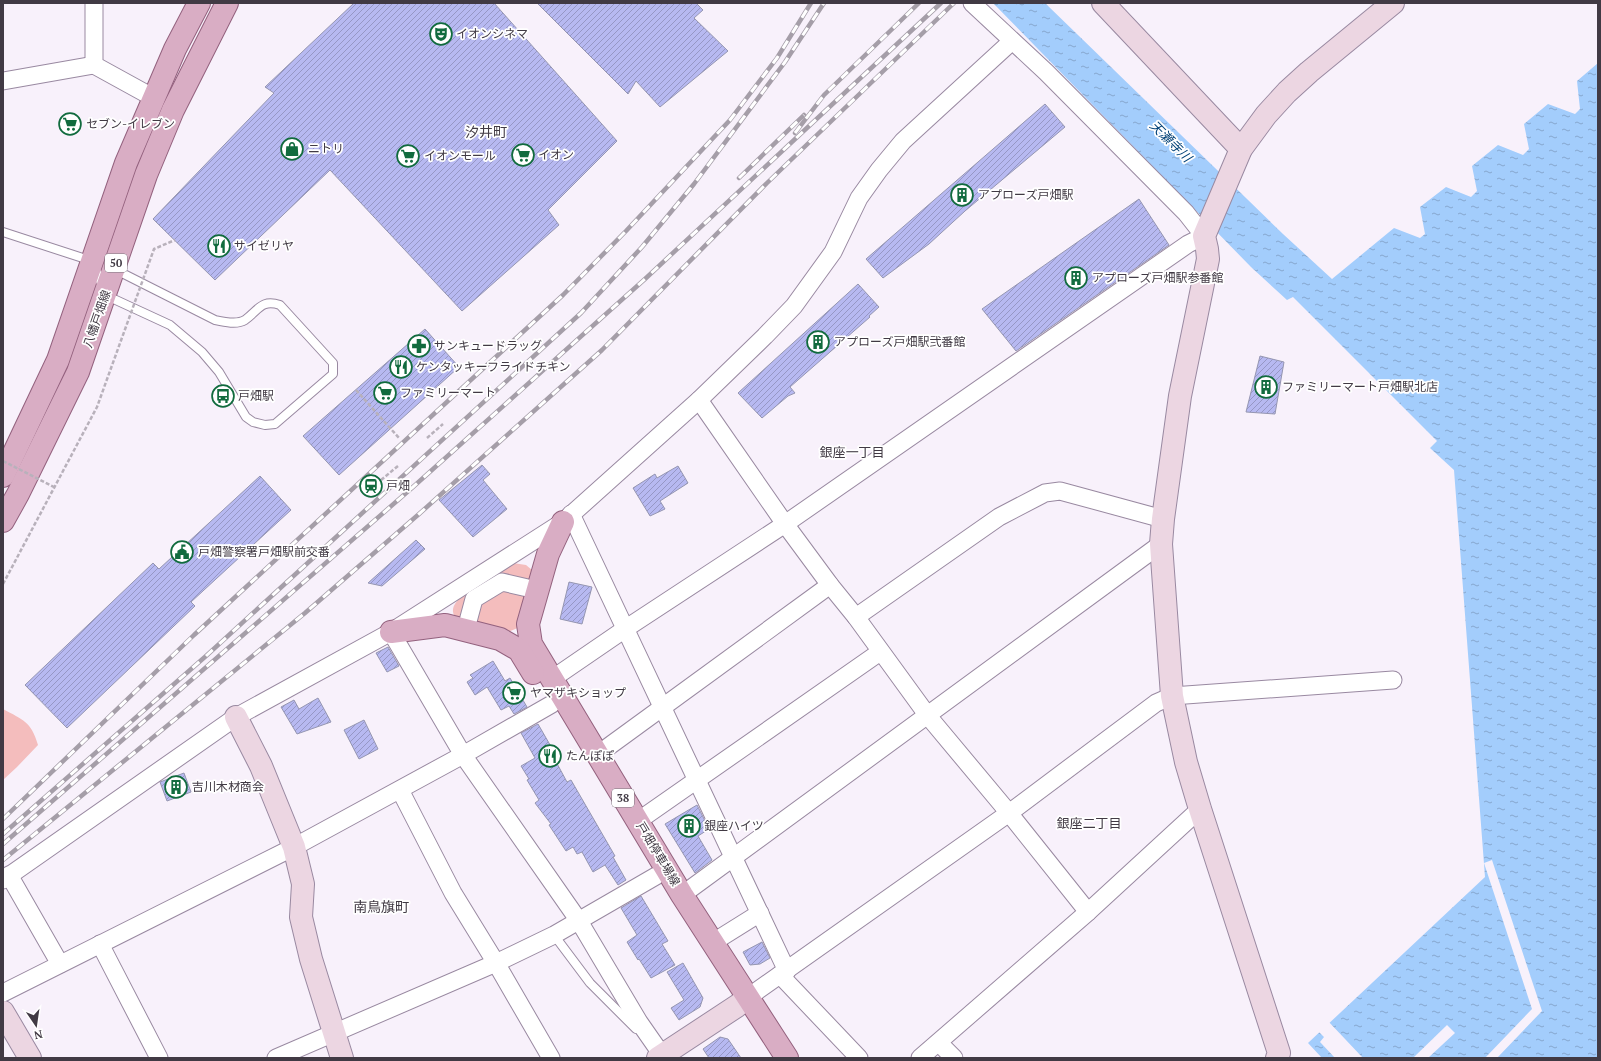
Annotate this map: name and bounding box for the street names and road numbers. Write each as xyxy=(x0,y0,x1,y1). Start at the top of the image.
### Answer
road number: 50 xyxy=(105,254,127,272)
street label: 八幡戸畑線 xyxy=(80,288,113,350)
road number: 38 xyxy=(612,789,634,807)
street label: 戸畑停車場線 xyxy=(633,819,683,888)

